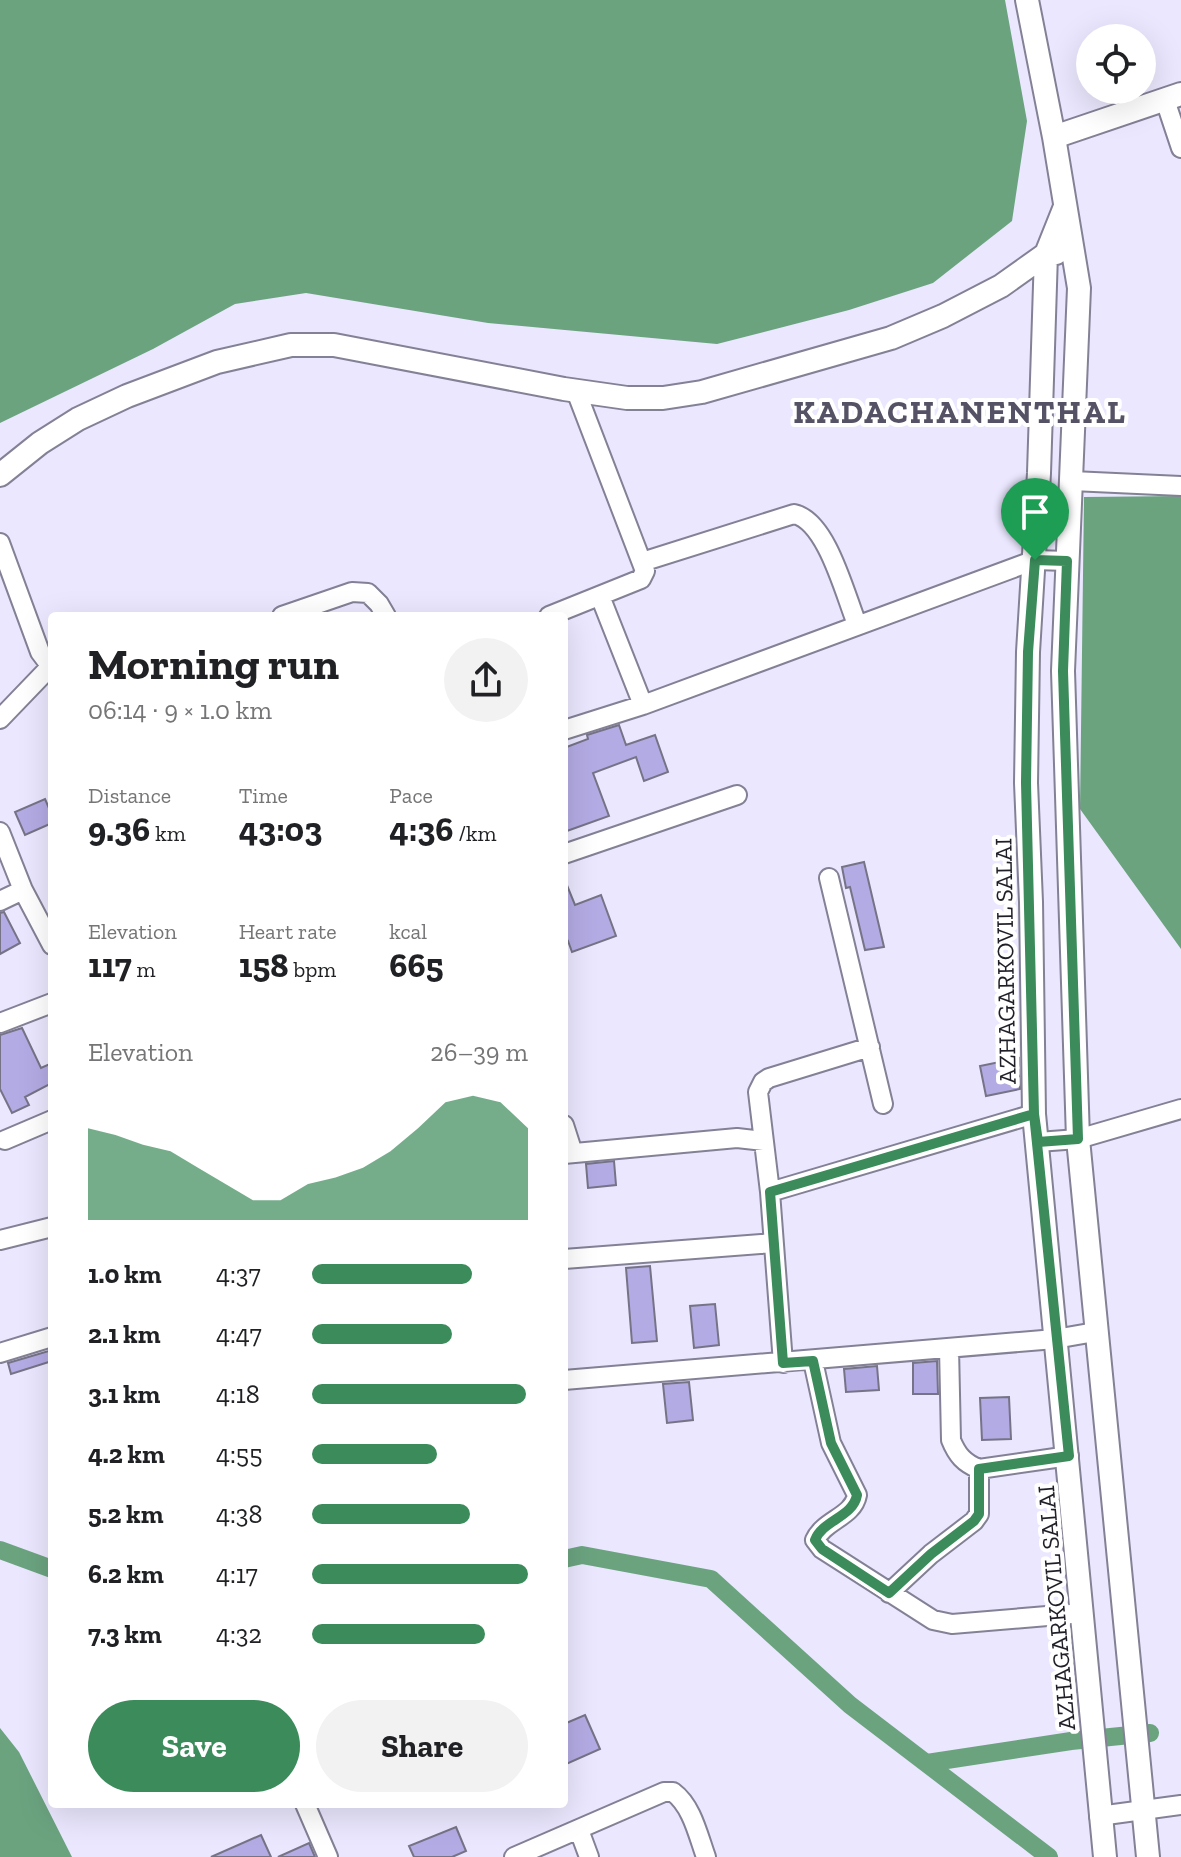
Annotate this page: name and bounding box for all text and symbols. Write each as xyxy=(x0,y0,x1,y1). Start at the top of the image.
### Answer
map controls xyxy=(1076,24,1156,104)
button: locate xyxy=(1076,24,1156,104)
district label: KADACHANENTHAL xyxy=(793,393,1127,431)
pin xyxy=(1001,478,1069,560)
icon: arrive xyxy=(1013,490,1057,534)
text: Morning run xyxy=(88,637,339,690)
button: share xyxy=(444,638,528,722)
text: 06:14 · 9 × 1.0 km xyxy=(88,694,272,726)
text: Distance xyxy=(88,782,171,809)
text: Time xyxy=(239,782,288,809)
text: Pace xyxy=(389,782,433,809)
text: 9.36 xyxy=(88,809,150,850)
text: 43:03 xyxy=(239,809,322,850)
text: 4:36 xyxy=(389,809,454,850)
text: km xyxy=(150,820,186,847)
text: /km xyxy=(454,820,496,847)
street label: AZHAGARKOVIL SALAI xyxy=(988,838,1022,1084)
text: Elevation xyxy=(88,918,177,945)
text: Heart rate xyxy=(239,918,337,945)
text: kcal xyxy=(389,918,427,945)
text: 117 xyxy=(88,945,132,986)
text: 158 xyxy=(239,945,288,986)
text: 665 xyxy=(389,945,444,986)
text: m xyxy=(132,956,156,983)
text: bpm xyxy=(288,956,336,983)
text: Elevation xyxy=(88,1036,193,1068)
text: 26–39 m xyxy=(430,1036,528,1068)
text: 1.0 km xyxy=(88,1258,161,1290)
text: 4:37 xyxy=(216,1258,261,1290)
text: 2.1 km xyxy=(88,1318,160,1350)
text: 4:47 xyxy=(216,1318,262,1350)
text: 3.1 km xyxy=(88,1378,160,1410)
text: 4:18 xyxy=(216,1378,260,1410)
text: 4.2 km xyxy=(88,1438,165,1470)
text: 4:55 xyxy=(216,1438,262,1470)
street label: AZHAGARKOVIL SALAI xyxy=(1031,1484,1081,1732)
text: 5.2 km xyxy=(88,1498,163,1530)
text: 4:38 xyxy=(216,1498,263,1530)
text: 6.2 km xyxy=(88,1558,164,1590)
text: 4:17 xyxy=(216,1558,258,1590)
text: 7.3 km xyxy=(88,1618,162,1650)
text: 4:32 xyxy=(216,1618,262,1650)
button: Save xyxy=(88,1700,300,1792)
button: Share xyxy=(316,1700,528,1792)

